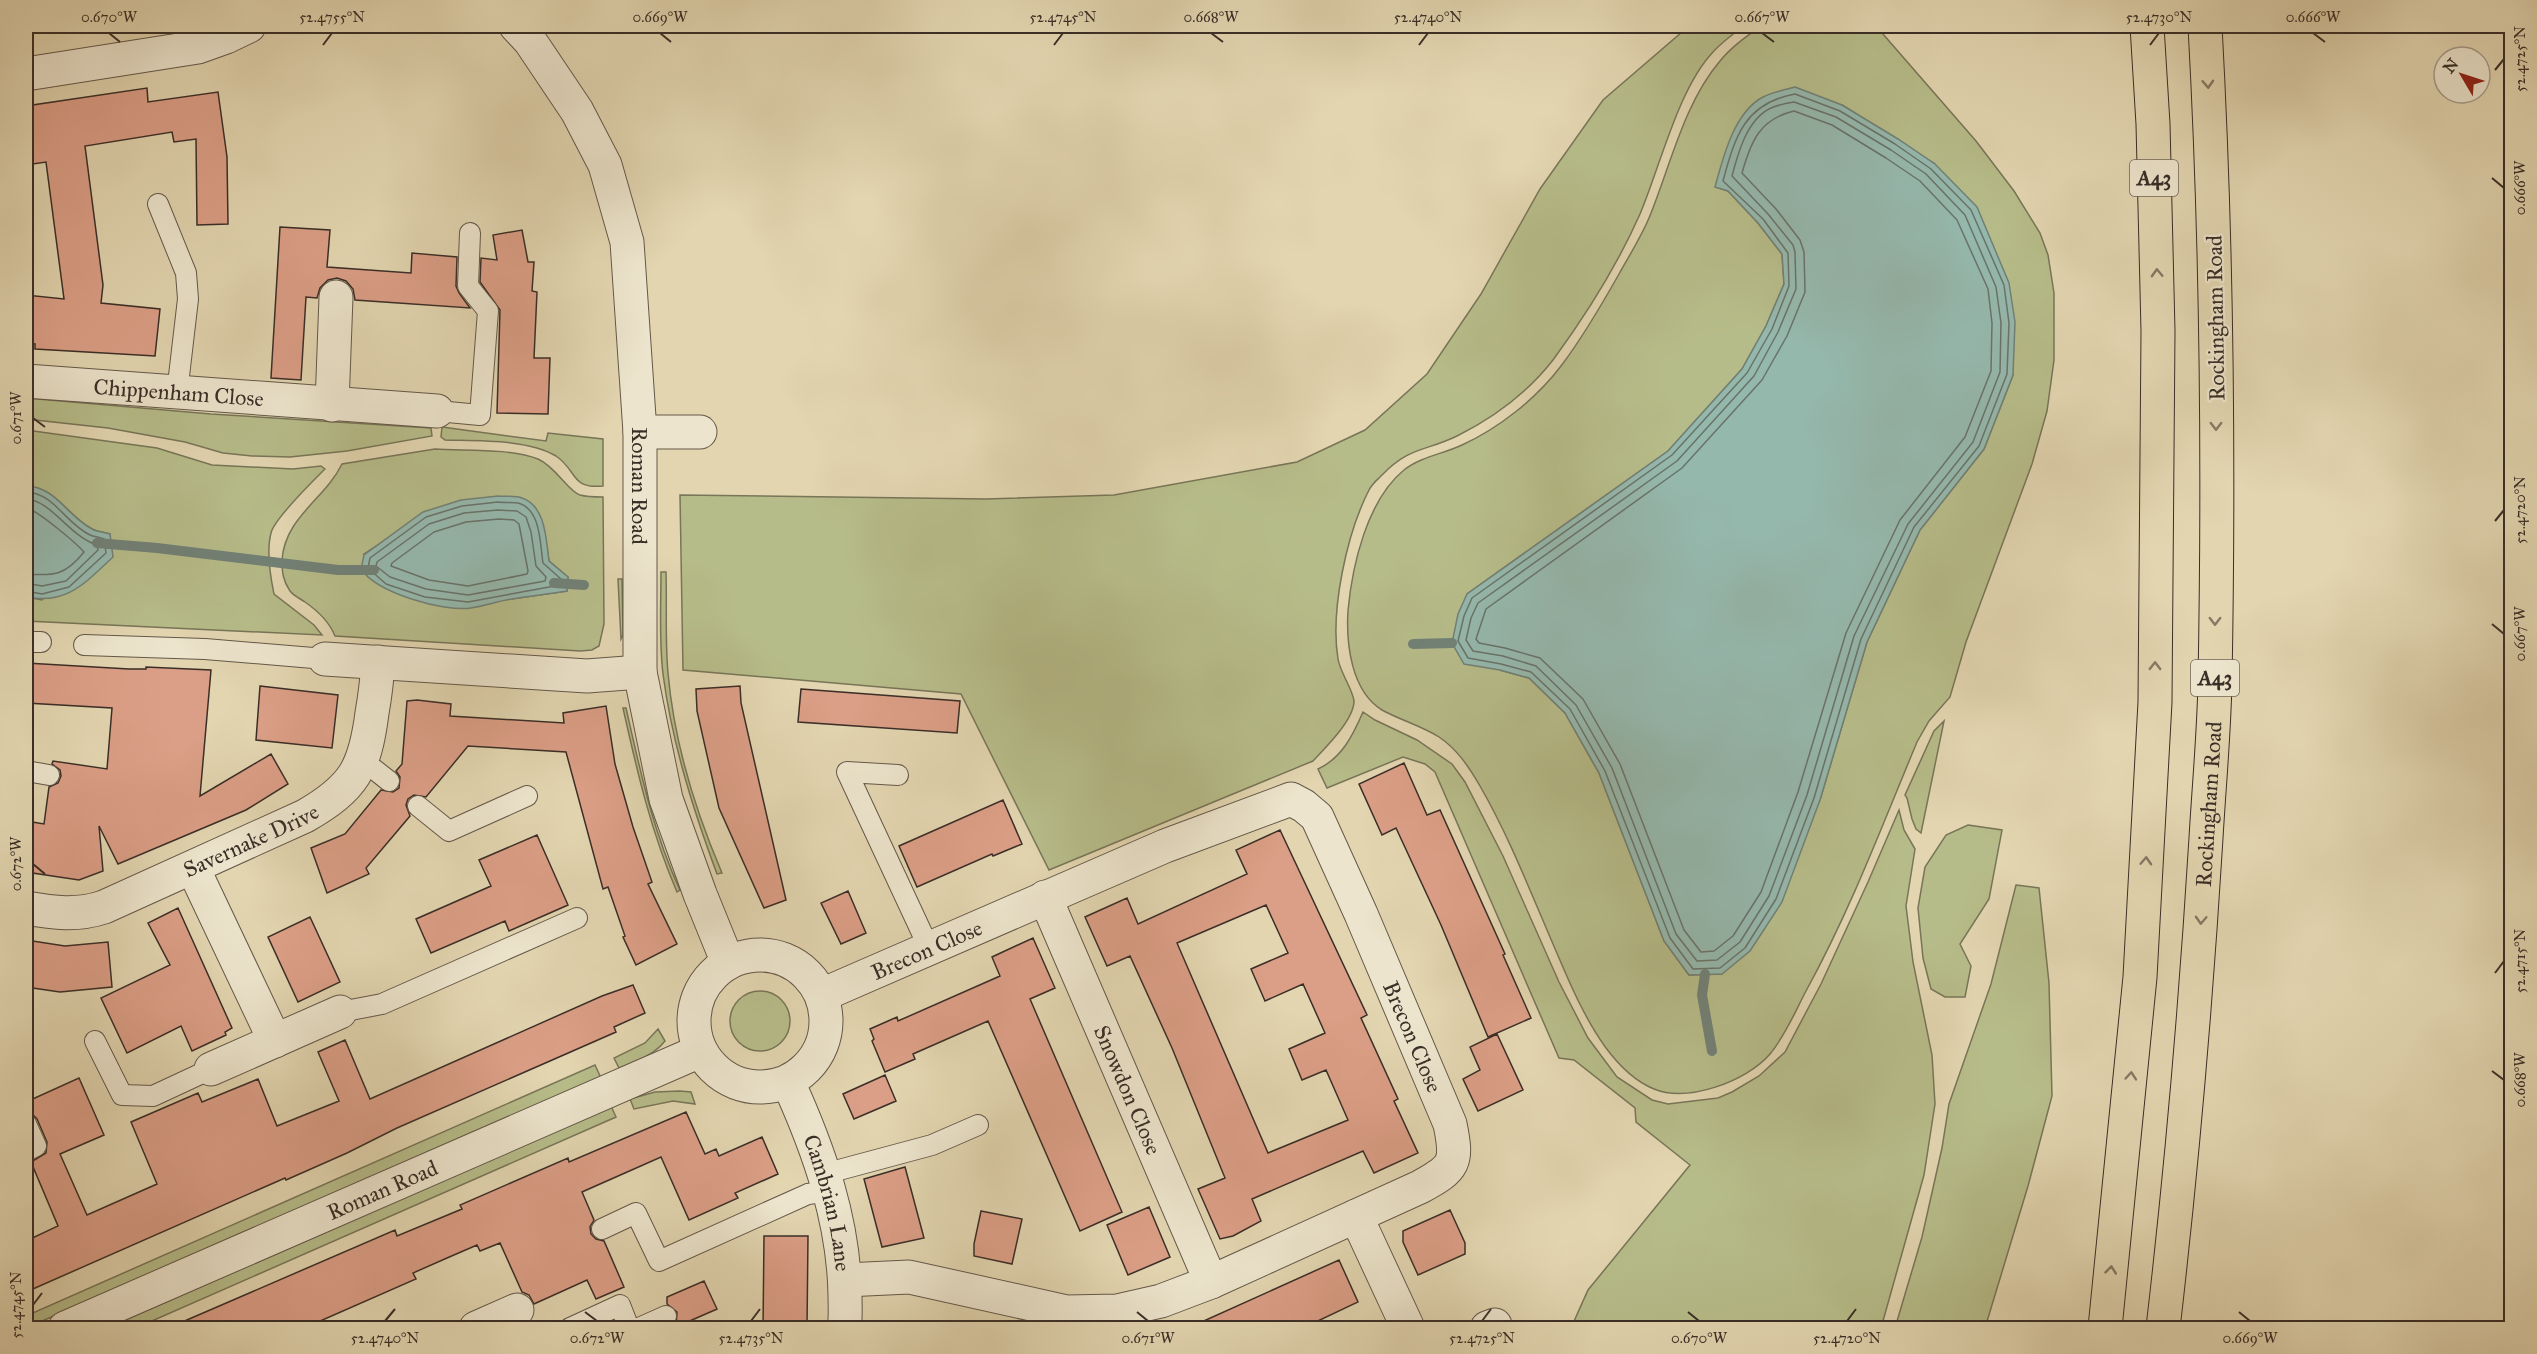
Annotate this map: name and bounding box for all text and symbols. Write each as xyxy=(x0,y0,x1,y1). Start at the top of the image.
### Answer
text: 0.670°W xyxy=(81,8,138,26)
text: 52.4755°N xyxy=(299,8,365,26)
text: 0.669°W xyxy=(633,8,688,26)
text: 52.4745°N xyxy=(1030,8,1097,26)
text: 0.668°W xyxy=(1184,8,1239,26)
text: 52.4740°N xyxy=(1394,8,1463,26)
text: 0.667°W xyxy=(1735,8,1790,26)
text: 52.4730°N xyxy=(2126,8,2193,26)
text: 0.666°W xyxy=(2286,8,2341,26)
text: 52.4725°N xyxy=(2511,26,2529,92)
north arrow xyxy=(2432,45,2492,105)
text: N xyxy=(2439,54,2463,77)
one-way arrow xyxy=(2202,79,2215,88)
road number: A43 xyxy=(2130,160,2178,196)
text: 0.666°W xyxy=(2511,160,2529,215)
street label: Rockingham Road xyxy=(2201,235,2230,401)
one-way arrow xyxy=(2150,268,2163,277)
street label: Chippenham Close xyxy=(93,373,265,412)
text: 0.671°W xyxy=(7,391,25,445)
one-way arrow xyxy=(2210,421,2222,430)
street label: Roman Road xyxy=(626,427,653,545)
text: 52.4720°N xyxy=(2511,476,2529,544)
text: 0.667°W xyxy=(2511,606,2529,661)
one-way arrow xyxy=(2209,616,2221,625)
road number: A43 xyxy=(2191,660,2239,696)
one-way arrow xyxy=(2149,662,2161,671)
street label: Rockingham Road xyxy=(2190,721,2228,888)
street label: Savernake Drive xyxy=(179,798,324,883)
text: 0.672°W xyxy=(7,836,25,891)
one-way arrow xyxy=(2140,856,2153,865)
street label: Brecon Close xyxy=(867,914,986,986)
one-way arrow xyxy=(2195,916,2208,925)
text: 52.4715°N xyxy=(2511,928,2529,993)
street label: Brecon Close xyxy=(1377,977,1448,1097)
street label: Snowdon Close xyxy=(1088,1021,1167,1159)
text: 0.668°W xyxy=(2511,1052,2529,1107)
one-way arrow xyxy=(2124,1072,2137,1081)
street label: Cambrian Lane xyxy=(797,1131,857,1272)
street label: Roman Road xyxy=(323,1154,442,1226)
one-way arrow xyxy=(2104,1266,2117,1275)
text: 52.4745°N xyxy=(7,1271,25,1338)
text: 52.4740°N xyxy=(351,1329,420,1347)
text: 0.672°W xyxy=(570,1329,625,1347)
text: 52.4735°N xyxy=(719,1329,784,1347)
text: 0.671°W xyxy=(1121,1329,1175,1347)
text: 52.4725°N xyxy=(1449,1329,1515,1347)
text: 0.670°W xyxy=(1671,1329,1728,1347)
text: 52.4720°N xyxy=(1813,1329,1881,1347)
text: 0.669°W xyxy=(2223,1329,2278,1347)

